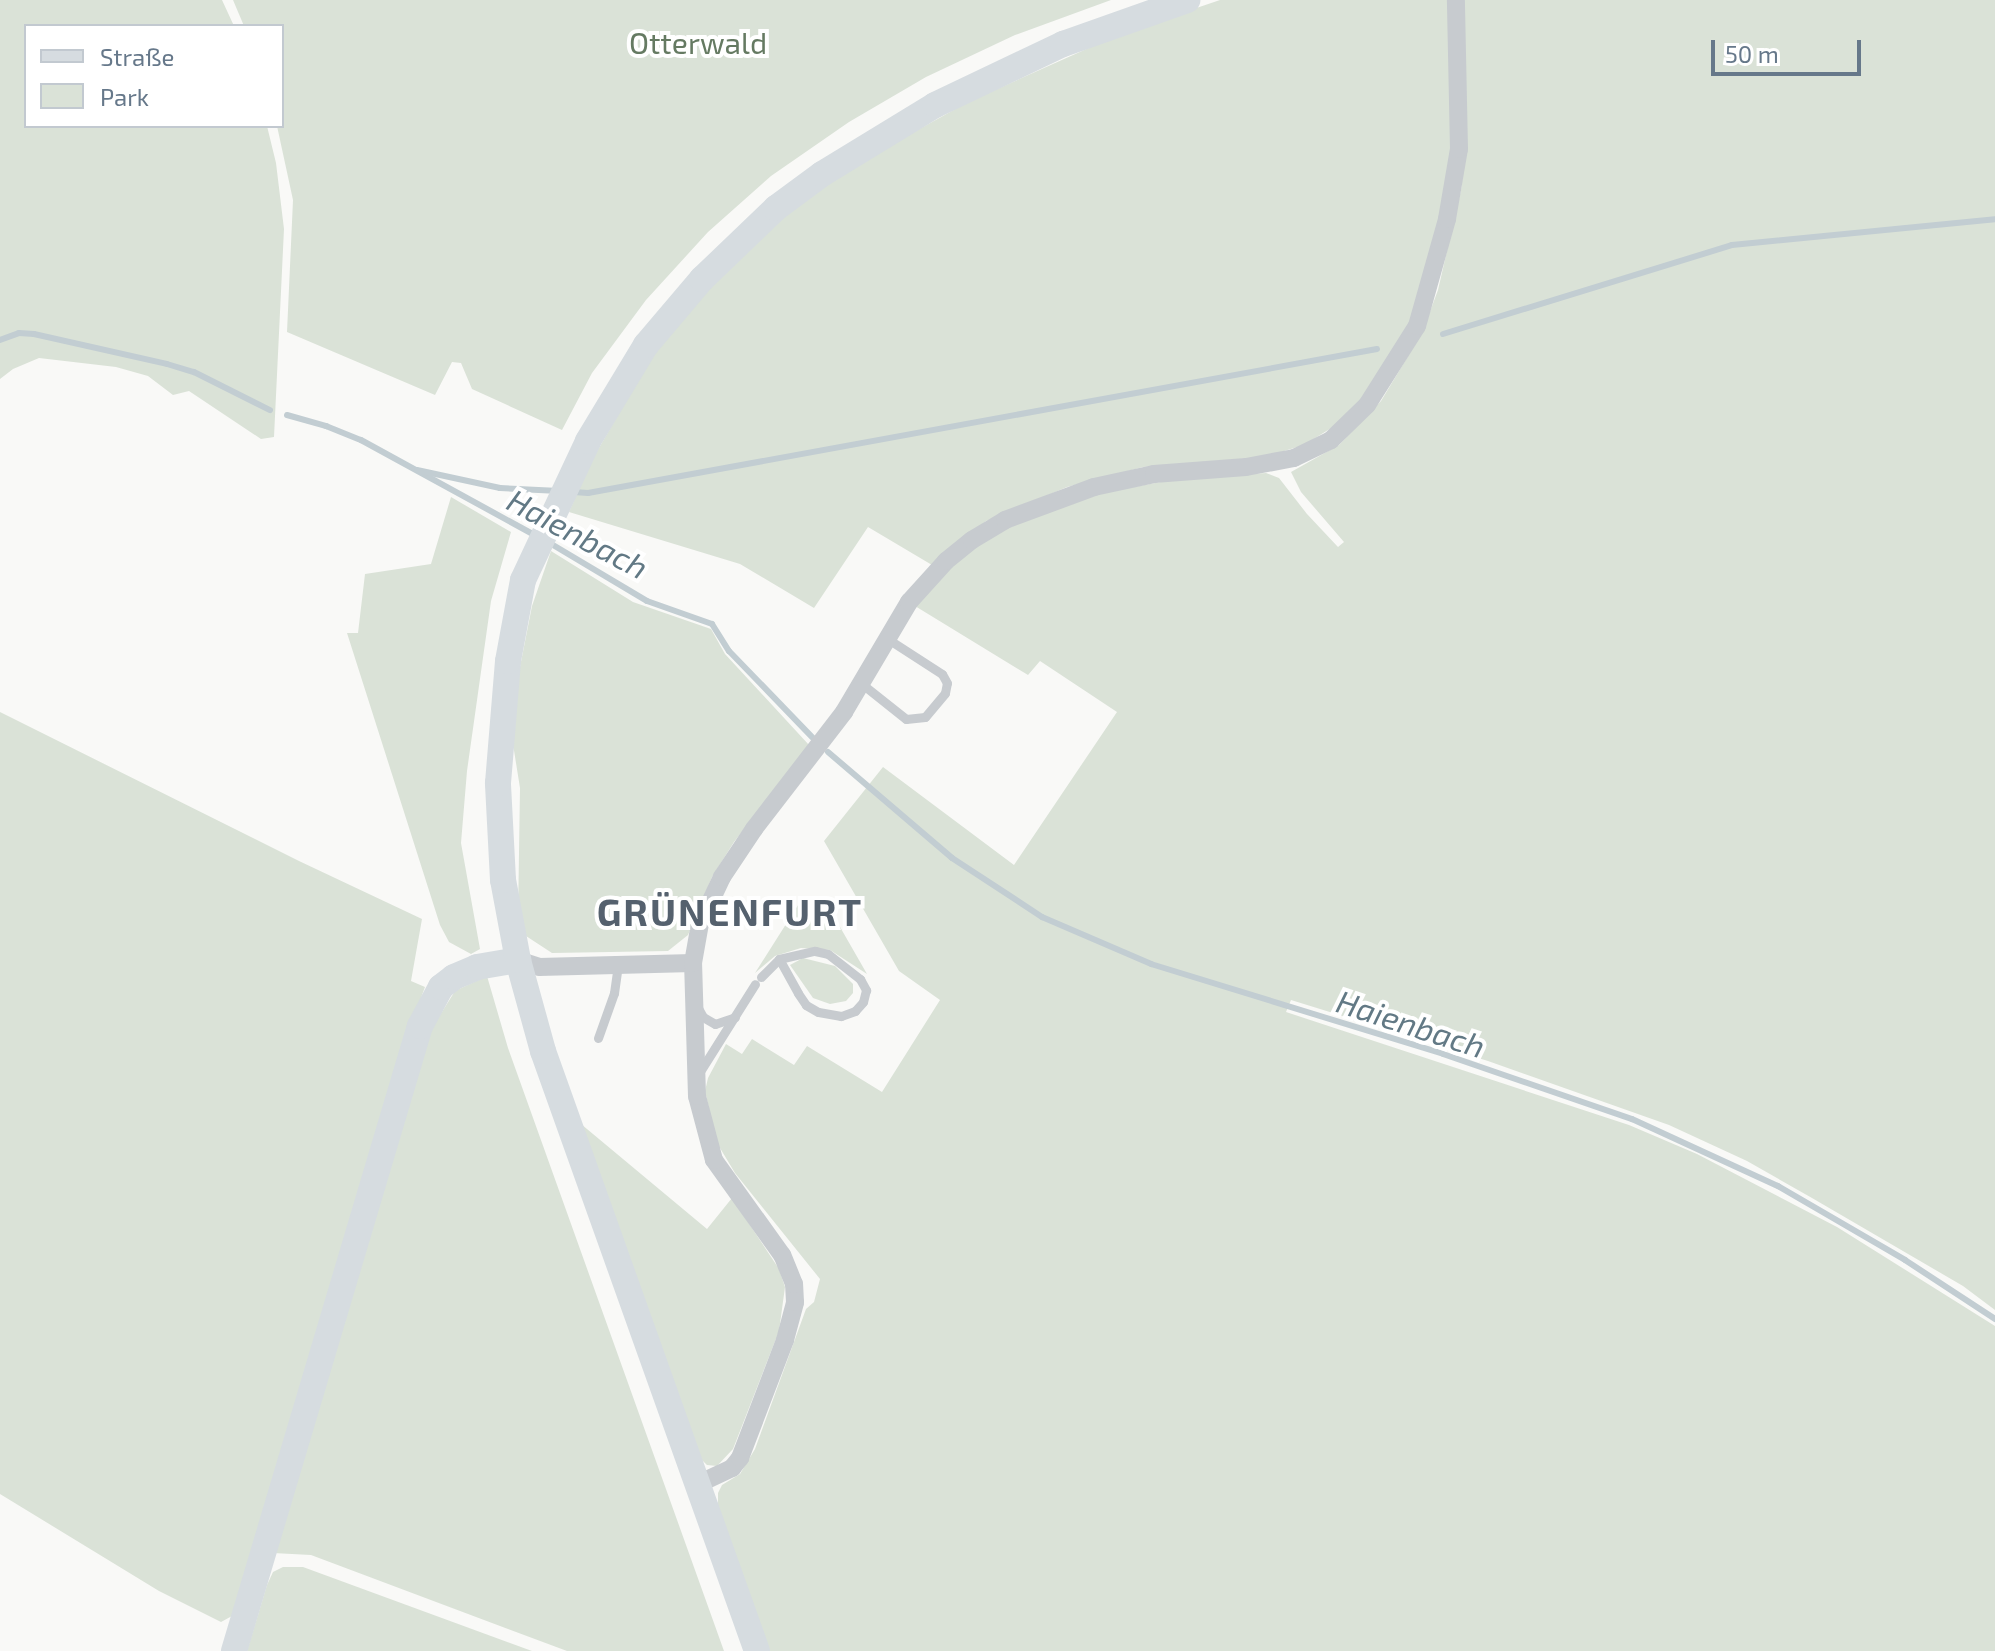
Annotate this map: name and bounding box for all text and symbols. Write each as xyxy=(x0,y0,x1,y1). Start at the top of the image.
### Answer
legend xyxy=(24,24,284,128)
park label: Otterwald xyxy=(629,24,767,60)
scale bar xyxy=(1715,24,1865,74)
text: 50 m xyxy=(1725,39,1779,68)
text: Straße xyxy=(100,42,174,71)
text: Park xyxy=(100,82,149,111)
water label: Haienbach xyxy=(501,480,655,586)
district label: GRÜNENFURT xyxy=(597,889,863,935)
water label: Haienbach xyxy=(1332,981,1490,1065)

